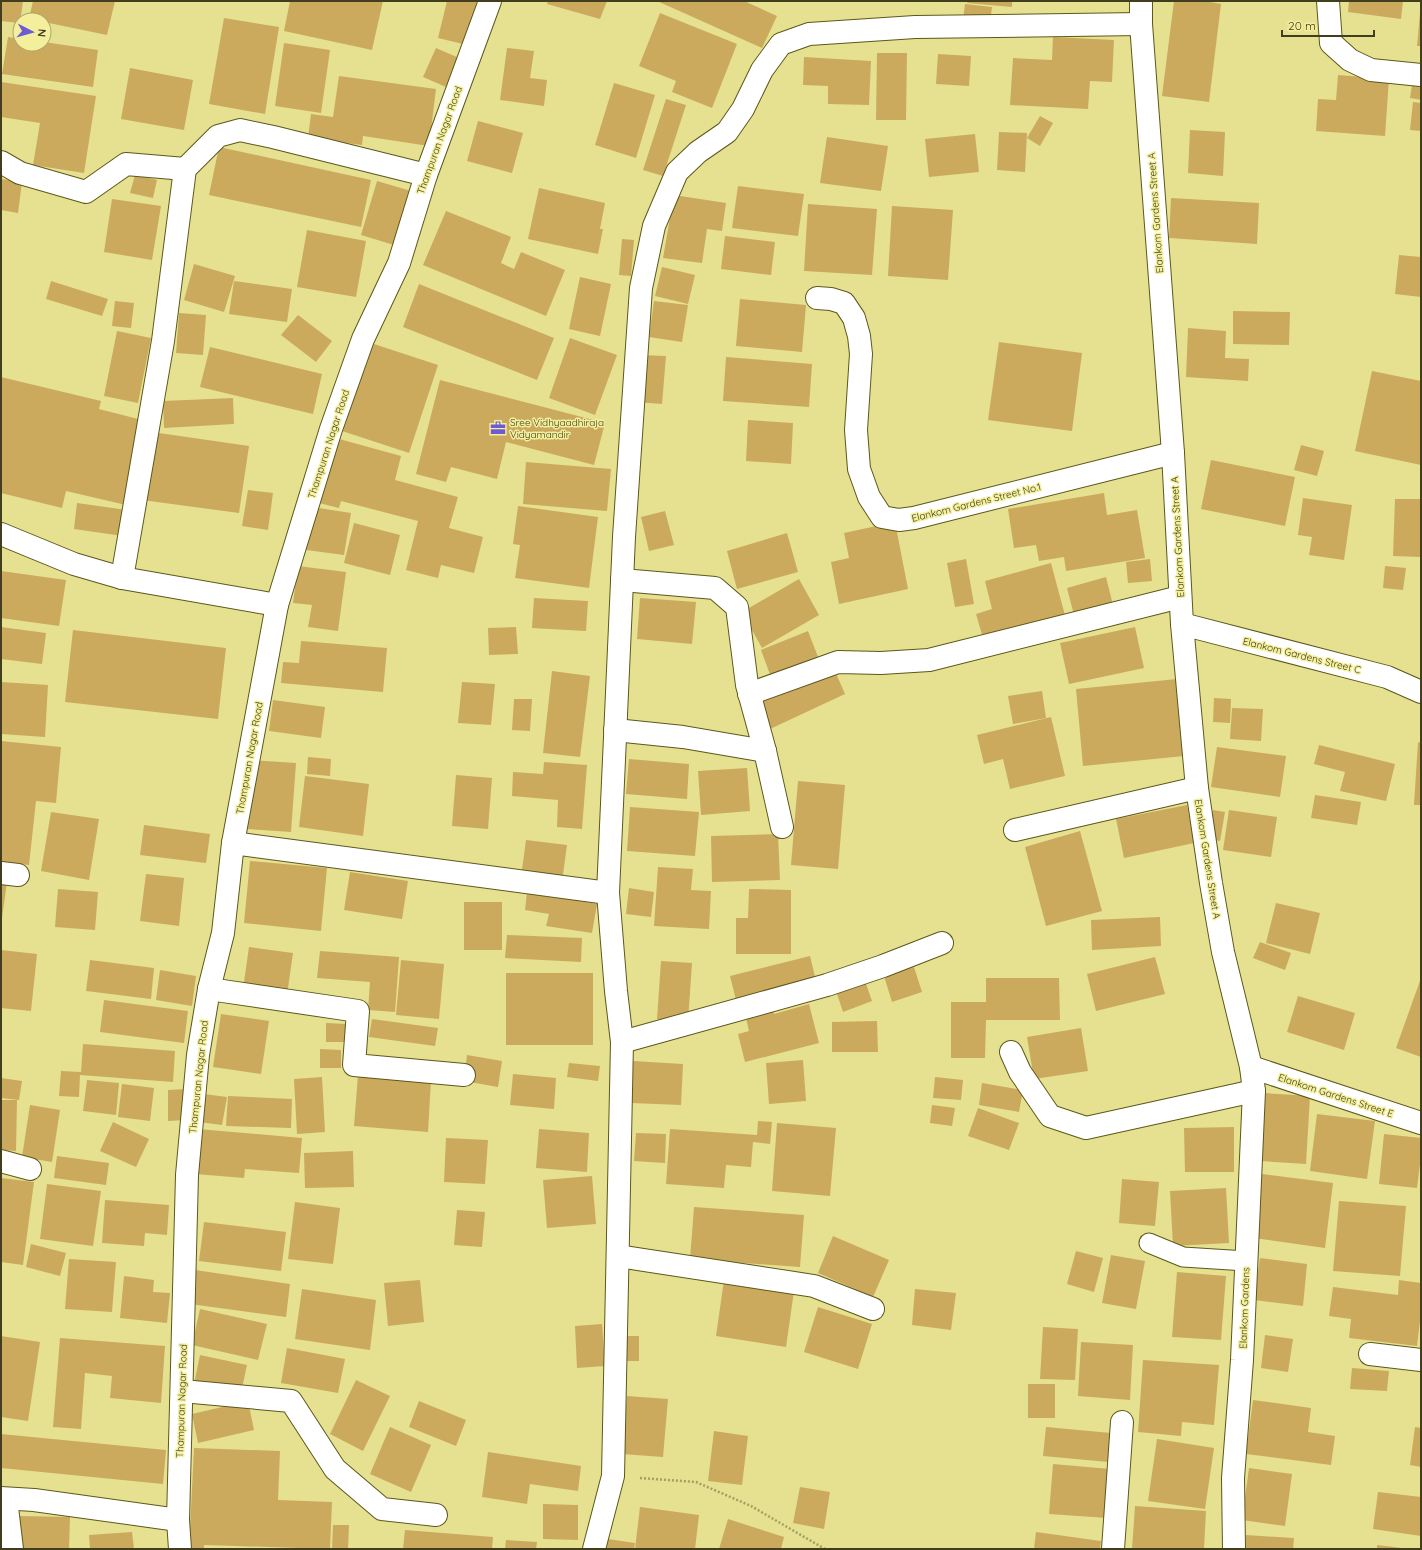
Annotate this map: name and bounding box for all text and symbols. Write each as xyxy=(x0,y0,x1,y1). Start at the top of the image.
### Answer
north arrow xyxy=(12,12,52,52)
scale bar xyxy=(1282,12,1374,38)
text: 20 m xyxy=(1288,18,1316,33)
text: N xyxy=(35,28,49,38)
street label: Thampuran Nagar Road xyxy=(414,84,465,196)
street label: Elankom Gardens Street A xyxy=(1145,152,1166,274)
street label: Thampuran Nagar Road xyxy=(305,388,352,500)
place label: Sree Vidhyaadhiraja Vidyamandir xyxy=(510,416,604,441)
office icon: Sree Vidhyaadhiraja Vidyamandir xyxy=(489,419,507,437)
street label: Elankom Gardens Street A xyxy=(1168,476,1187,598)
street label: Elankom Gardens Street No.1 xyxy=(910,480,1042,525)
street label: Elankom Gardens Street C xyxy=(1242,635,1363,677)
street label: Thampuran Nagar Road xyxy=(233,701,266,815)
street label: Elankom Gardens Street A xyxy=(1192,798,1223,920)
street label: Thampuran Nagar Road xyxy=(186,1020,211,1134)
street label: Elankom Gardens Street E xyxy=(1277,1071,1395,1120)
street label: Elankom Gardens xyxy=(1237,1267,1252,1349)
street label: Thampuran Nagar Road xyxy=(173,1344,190,1458)

